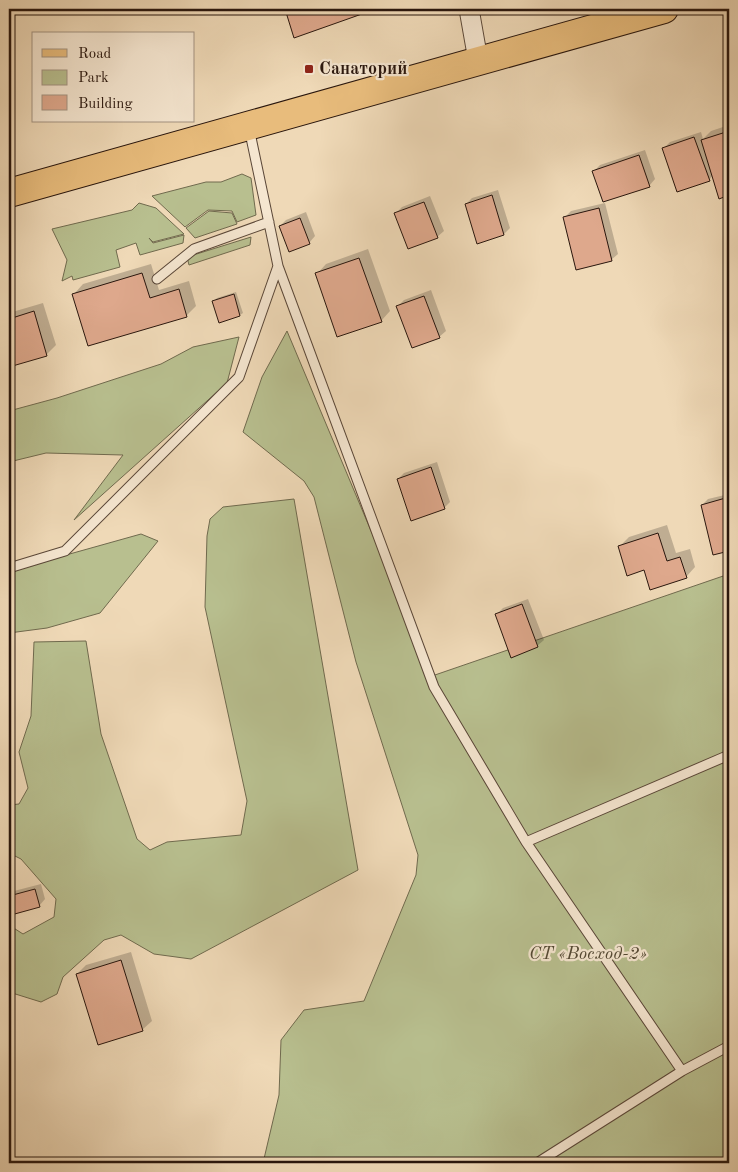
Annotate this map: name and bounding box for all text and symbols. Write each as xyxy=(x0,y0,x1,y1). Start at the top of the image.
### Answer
legend xyxy=(32,32,195,122)
text: Road xyxy=(78,47,112,62)
place label: Санаторий xyxy=(319,60,408,78)
marker: Санаторий xyxy=(303,63,315,75)
text: Park xyxy=(78,71,109,86)
text: Building xyxy=(78,97,133,112)
park label: СТ «Восход-2» xyxy=(529,945,647,963)

